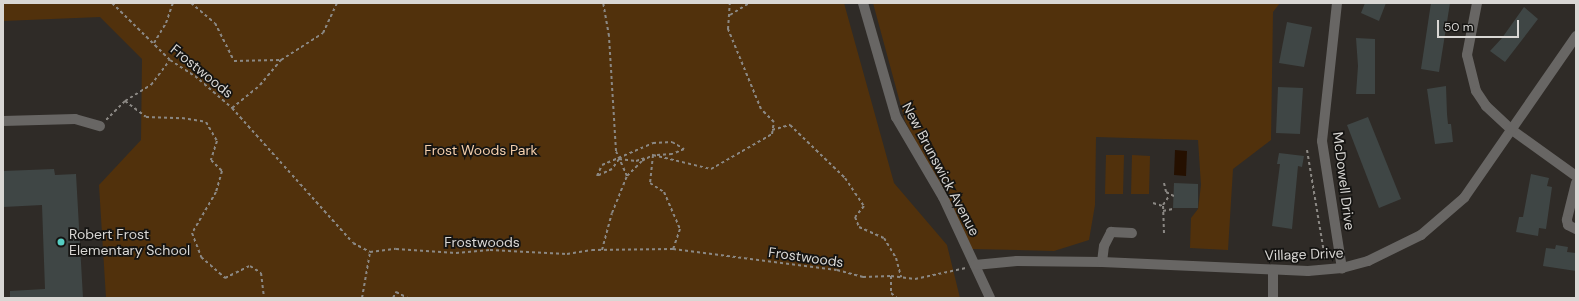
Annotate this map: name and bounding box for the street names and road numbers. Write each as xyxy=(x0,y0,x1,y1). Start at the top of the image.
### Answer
street label: Frostwoods xyxy=(167,41,237,101)
street label: New Brunswick Avenue xyxy=(899,99,983,239)
street label: McDowell Drive xyxy=(1330,131,1358,231)
street label: Frostwoods xyxy=(444,234,520,250)
street label: Frostwoods xyxy=(767,243,845,271)
street label: Village Drive xyxy=(1264,244,1344,264)

